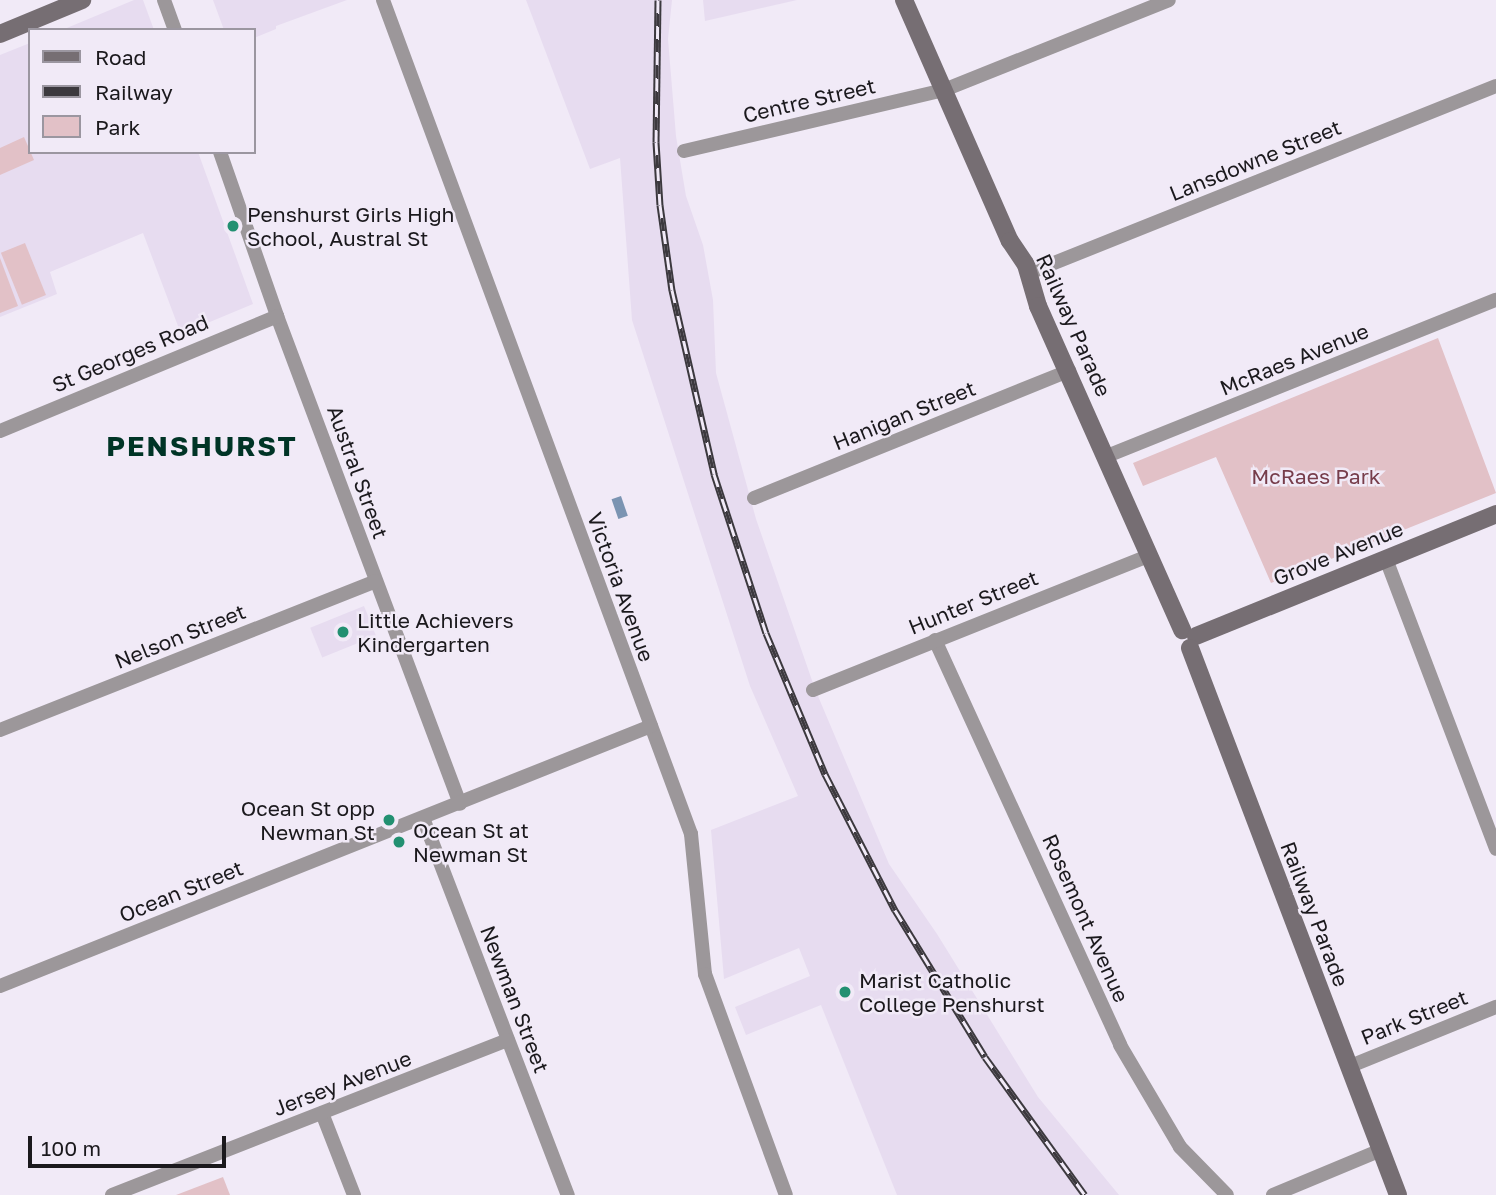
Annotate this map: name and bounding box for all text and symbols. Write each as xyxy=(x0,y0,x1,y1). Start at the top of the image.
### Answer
legend xyxy=(28,28,256,154)
text: Road xyxy=(95,44,146,70)
street label: Centre Street xyxy=(740,73,878,127)
text: Railway xyxy=(95,79,173,105)
text: Park xyxy=(95,114,140,140)
street label: Lansdowne Street xyxy=(1165,114,1345,206)
place label: Penshurst Girls High School, Austral St xyxy=(247,201,455,251)
marker: Penshurst Girls High School, Austral St xyxy=(225,218,241,234)
street label: Railway Parade xyxy=(1031,250,1117,400)
street label: St Georges Road xyxy=(48,309,212,397)
street label: McRaes Avenue xyxy=(1216,318,1372,400)
street label: Hanigan Street xyxy=(829,375,979,455)
street label: Austral Street xyxy=(322,402,394,542)
district label: PENSHURST xyxy=(107,429,297,463)
park label: McRaes Park xyxy=(1251,463,1381,489)
street label: Victoria Avenue xyxy=(582,509,660,665)
street label: Grove Avenue xyxy=(1269,515,1407,591)
street label: Hunter Street xyxy=(905,565,1041,639)
street label: Nelson Street xyxy=(111,598,249,674)
place label: Little Achievers Kindergarten xyxy=(357,607,514,657)
marker: Little Achievers Kindergarten xyxy=(335,624,351,640)
place label: Ocean St opp Newman St xyxy=(241,795,375,845)
marker: Ocean St opp Newman St xyxy=(381,812,397,828)
place label: Ocean St at Newman St xyxy=(413,817,529,867)
street label: Rosemont Avenue xyxy=(1038,830,1134,1006)
marker: Ocean St at Newman St xyxy=(391,834,407,850)
street label: Railway Parade xyxy=(1276,838,1354,990)
street label: Ocean Street xyxy=(115,855,247,927)
street label: Newman Street xyxy=(475,922,555,1076)
place label: Marist Catholic College Penshurst xyxy=(859,967,1045,1017)
marker: Marist Catholic College Penshurst xyxy=(837,984,853,1000)
street label: Park Street xyxy=(1357,984,1471,1050)
street label: Jersey Avenue xyxy=(269,1045,415,1121)
scale bar xyxy=(32,1122,229,1166)
text: 100 m xyxy=(41,1135,101,1161)

